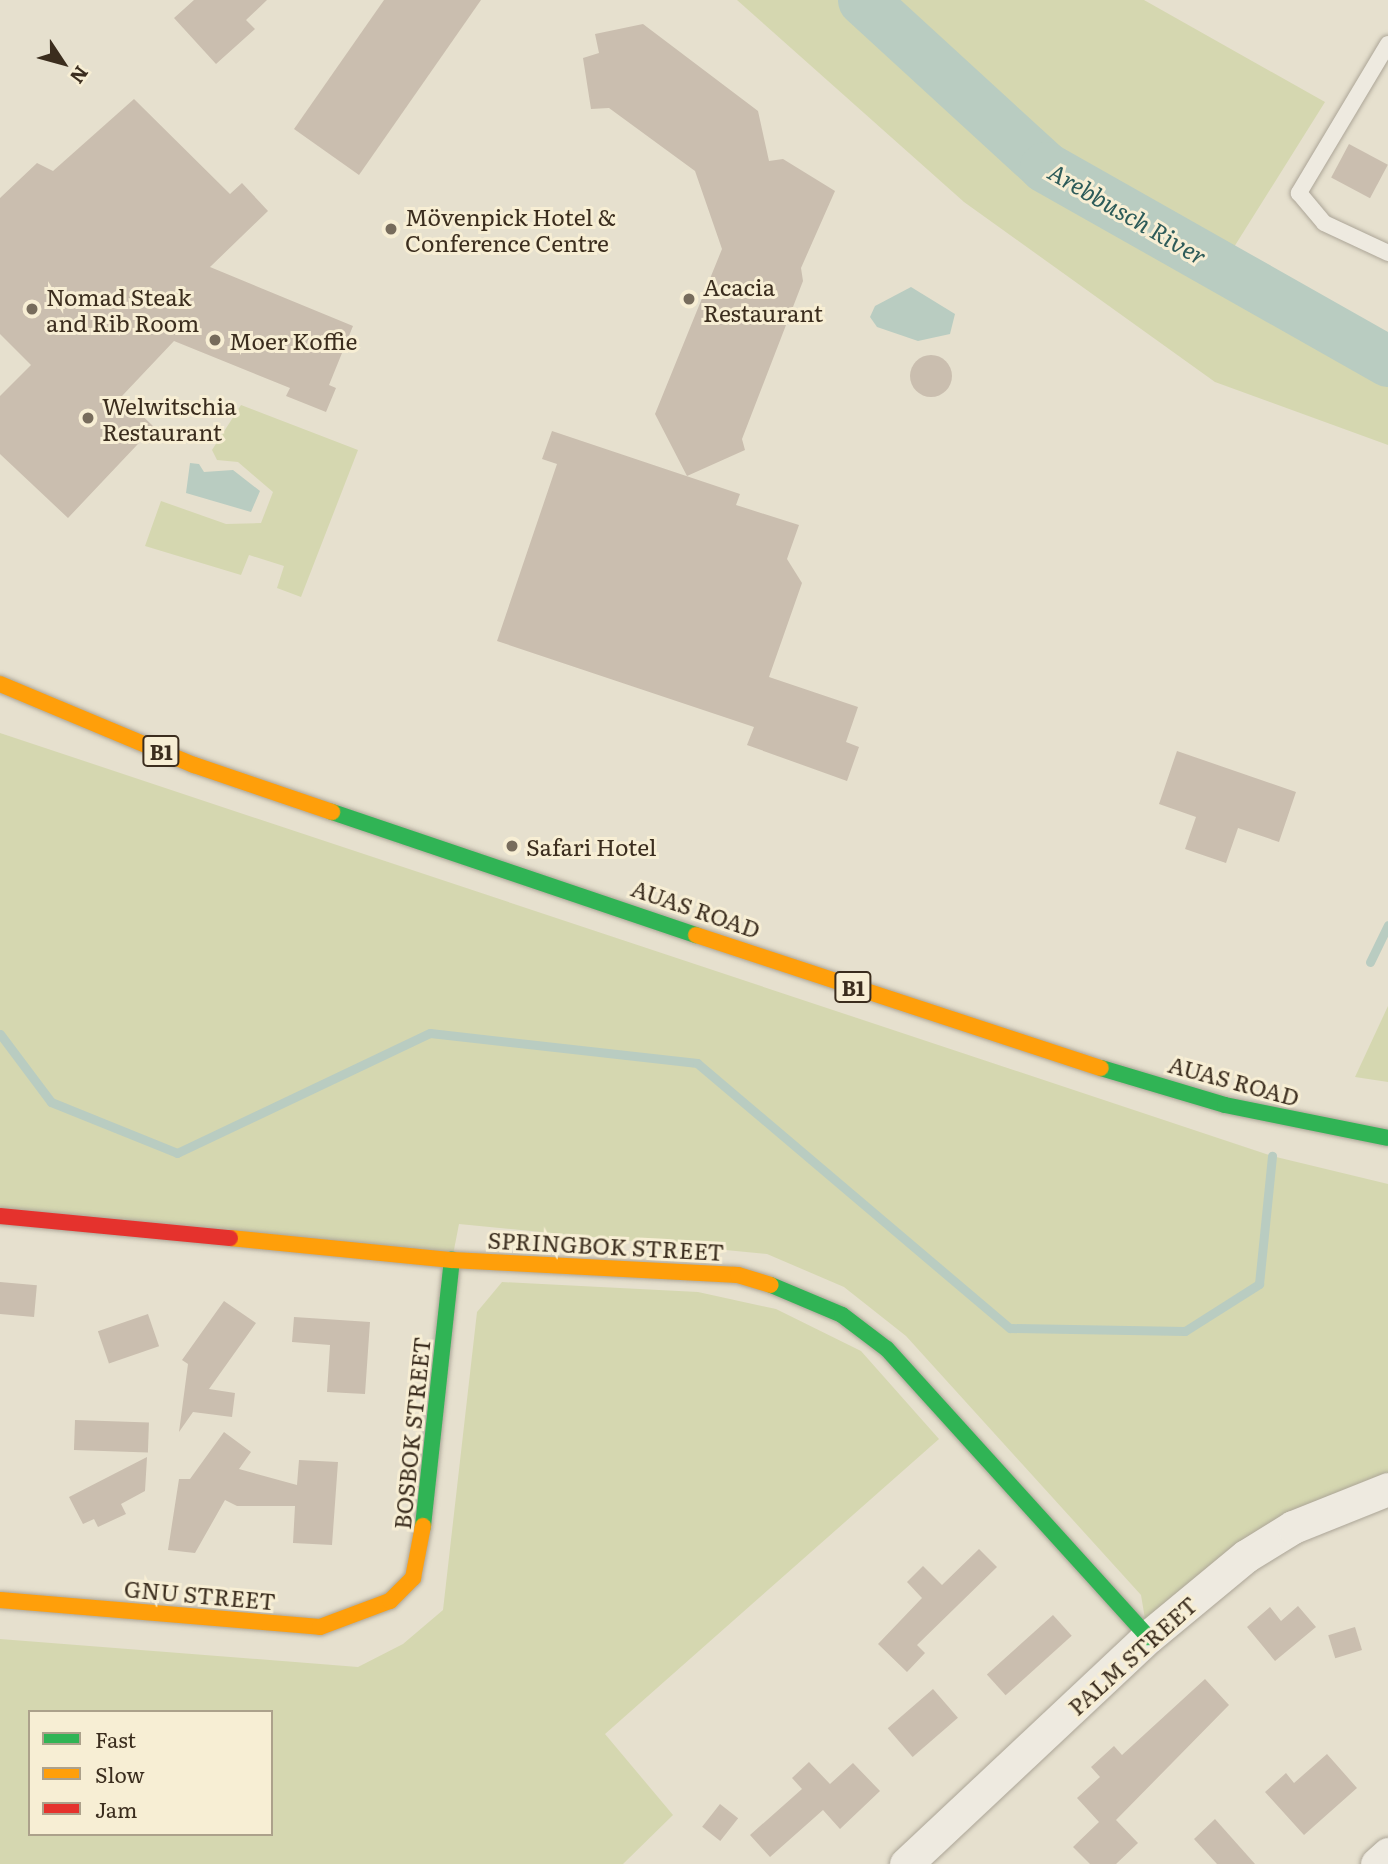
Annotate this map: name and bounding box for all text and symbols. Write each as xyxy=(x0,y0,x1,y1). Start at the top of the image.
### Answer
north arrow xyxy=(28,28,98,98)
text: N xyxy=(64,61,96,90)
water label: Arebbusch River xyxy=(1044,156,1212,270)
place label: Mövenpick Hotel & Conference Centre xyxy=(405,202,616,256)
marker: Mövenpick Hotel & Conference Centre xyxy=(383,221,399,237)
place label: Acacia Restaurant xyxy=(703,272,823,326)
place label: Nomad Steak and Rib Room xyxy=(46,282,199,336)
marker: Acacia Restaurant xyxy=(681,291,697,307)
marker: Nomad Steak and Rib Room xyxy=(24,301,40,317)
place label: Moer Koffie xyxy=(229,326,357,354)
marker: Moer Koffie xyxy=(207,332,223,348)
place label: Welwitschia Restaurant xyxy=(102,391,237,445)
marker: Welwitschia Restaurant xyxy=(80,410,96,426)
road number: B1 xyxy=(142,734,180,768)
place label: Safari Hotel xyxy=(526,832,657,860)
marker: Safari Hotel xyxy=(504,838,520,854)
street label: AUAS ROAD xyxy=(628,873,764,943)
road number: B1 xyxy=(834,970,872,1004)
street label: AUAS ROAD xyxy=(1166,1049,1302,1111)
street label: SPRINGBOK STREET xyxy=(487,1225,725,1265)
street label: BOSBOK STREET xyxy=(387,1335,435,1531)
street label: GNU STREET xyxy=(123,1574,277,1614)
street label: PALM STREET xyxy=(1062,1590,1202,1720)
legend xyxy=(28,1710,273,1836)
text: Fast xyxy=(95,1723,136,1754)
text: Slow xyxy=(95,1758,145,1789)
text: Jam xyxy=(95,1793,137,1824)

